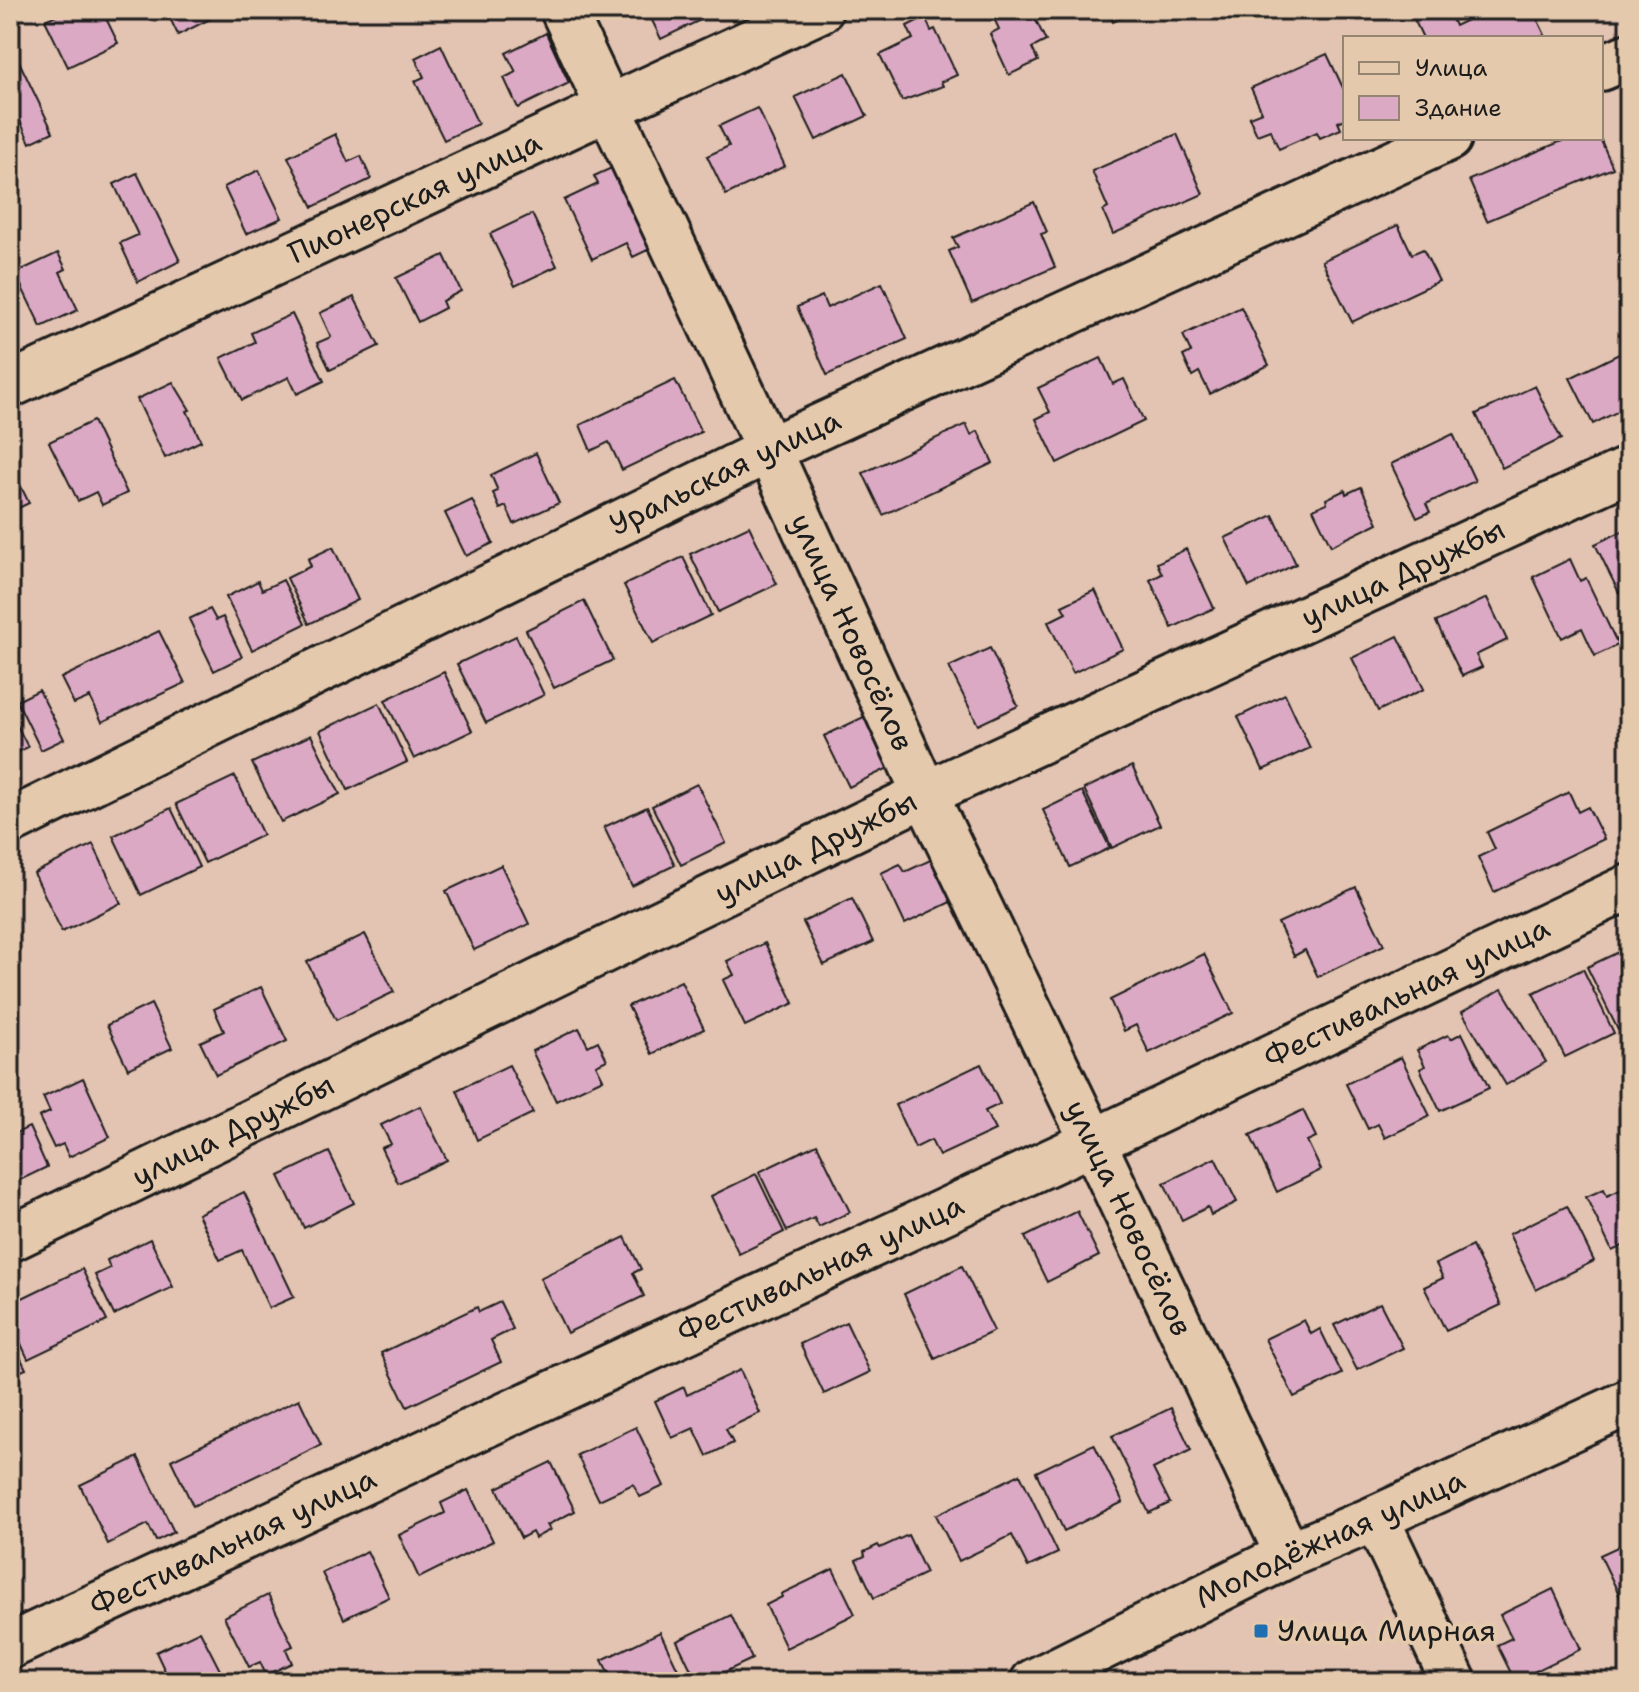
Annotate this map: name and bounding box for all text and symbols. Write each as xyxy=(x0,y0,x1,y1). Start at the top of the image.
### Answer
legend xyxy=(1343,36,1603,140)
text: Улица xyxy=(1415,52,1488,84)
text: Здание xyxy=(1415,92,1502,124)
street label: Пионерская улица xyxy=(281,121,548,273)
street label: Уральская улица xyxy=(602,399,847,545)
street label: улица Новосёлов xyxy=(780,507,924,757)
street label: улица Дружбы xyxy=(1294,508,1511,638)
street label: улица Дружбы xyxy=(708,780,923,913)
street label: Фестивальная улица xyxy=(1257,907,1556,1078)
street label: улица Дружбы xyxy=(125,1064,341,1197)
street label: улица Новосёлов xyxy=(1056,1093,1203,1343)
street label: Фестивальная улица xyxy=(670,1184,971,1353)
street label: Фестивальная улица xyxy=(83,1457,383,1626)
street label: Молодёжная улица xyxy=(1188,1459,1472,1618)
place label: Улица Мирная xyxy=(1277,1610,1496,1651)
marker: Улица Мирная xyxy=(1252,1622,1270,1640)

